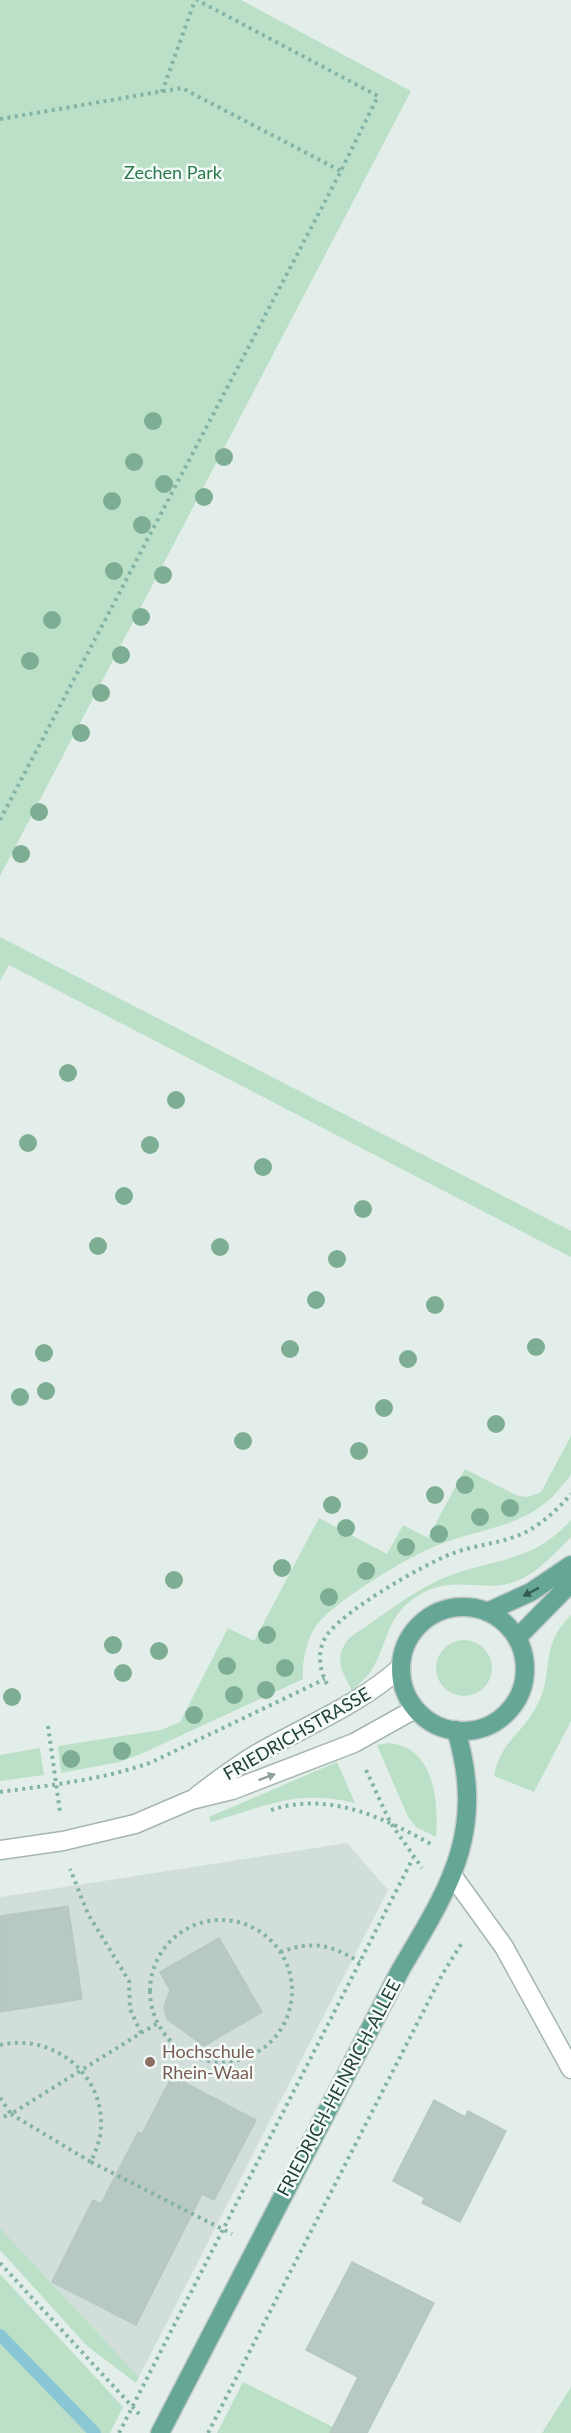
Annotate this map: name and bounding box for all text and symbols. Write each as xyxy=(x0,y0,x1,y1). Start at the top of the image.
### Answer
park label: Zechen Park xyxy=(124,161,223,183)
one-way arrow xyxy=(522,1587,539,1597)
street label: FRIEDRICHSTRASSE xyxy=(219,1682,374,1784)
one-way arrow xyxy=(258,1772,276,1782)
street label: FRIEDRICH-HEINRICH-ALLEE xyxy=(271,1975,405,2200)
place label: Hochschule Rhein-Waal xyxy=(162,2040,255,2083)
marker: Hochschule Rhein-Waal xyxy=(143,2055,157,2069)

